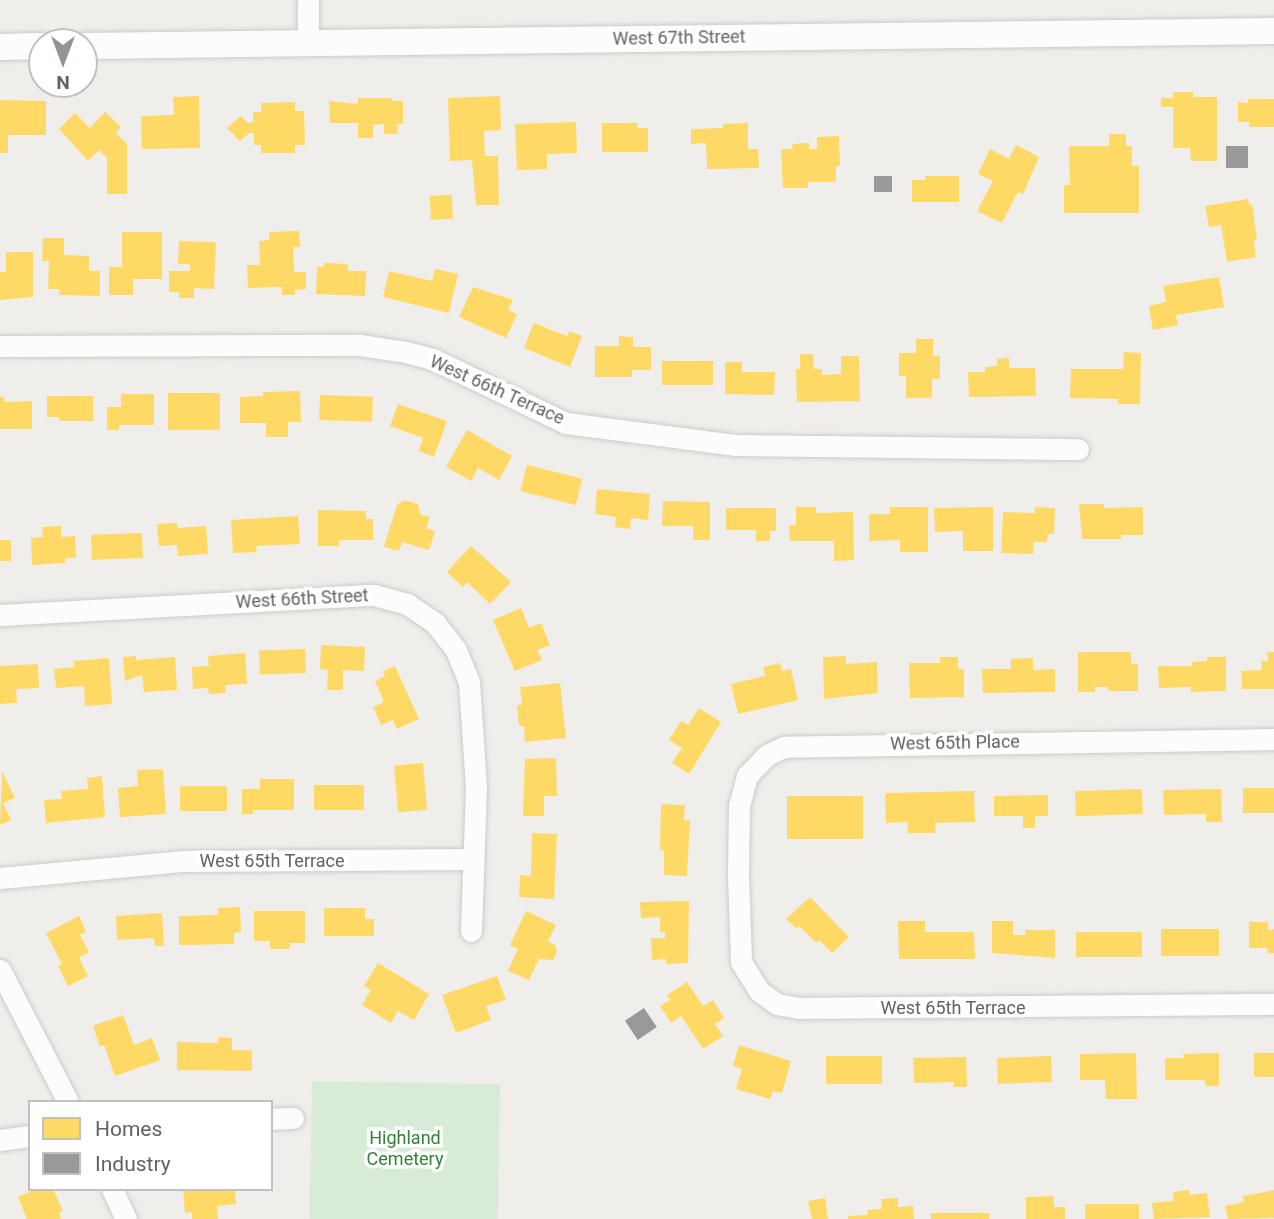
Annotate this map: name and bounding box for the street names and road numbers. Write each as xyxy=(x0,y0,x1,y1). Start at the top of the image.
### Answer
street label: West 67th Street xyxy=(612,26,746,50)
street label: West 66th Terrace xyxy=(426,351,568,429)
street label: West 66th Street xyxy=(235,585,369,613)
street label: West 65th Place xyxy=(890,731,1020,755)
street label: West 65th Terrace xyxy=(199,850,345,872)
street label: West 65th Terrace xyxy=(880,997,1026,1019)

